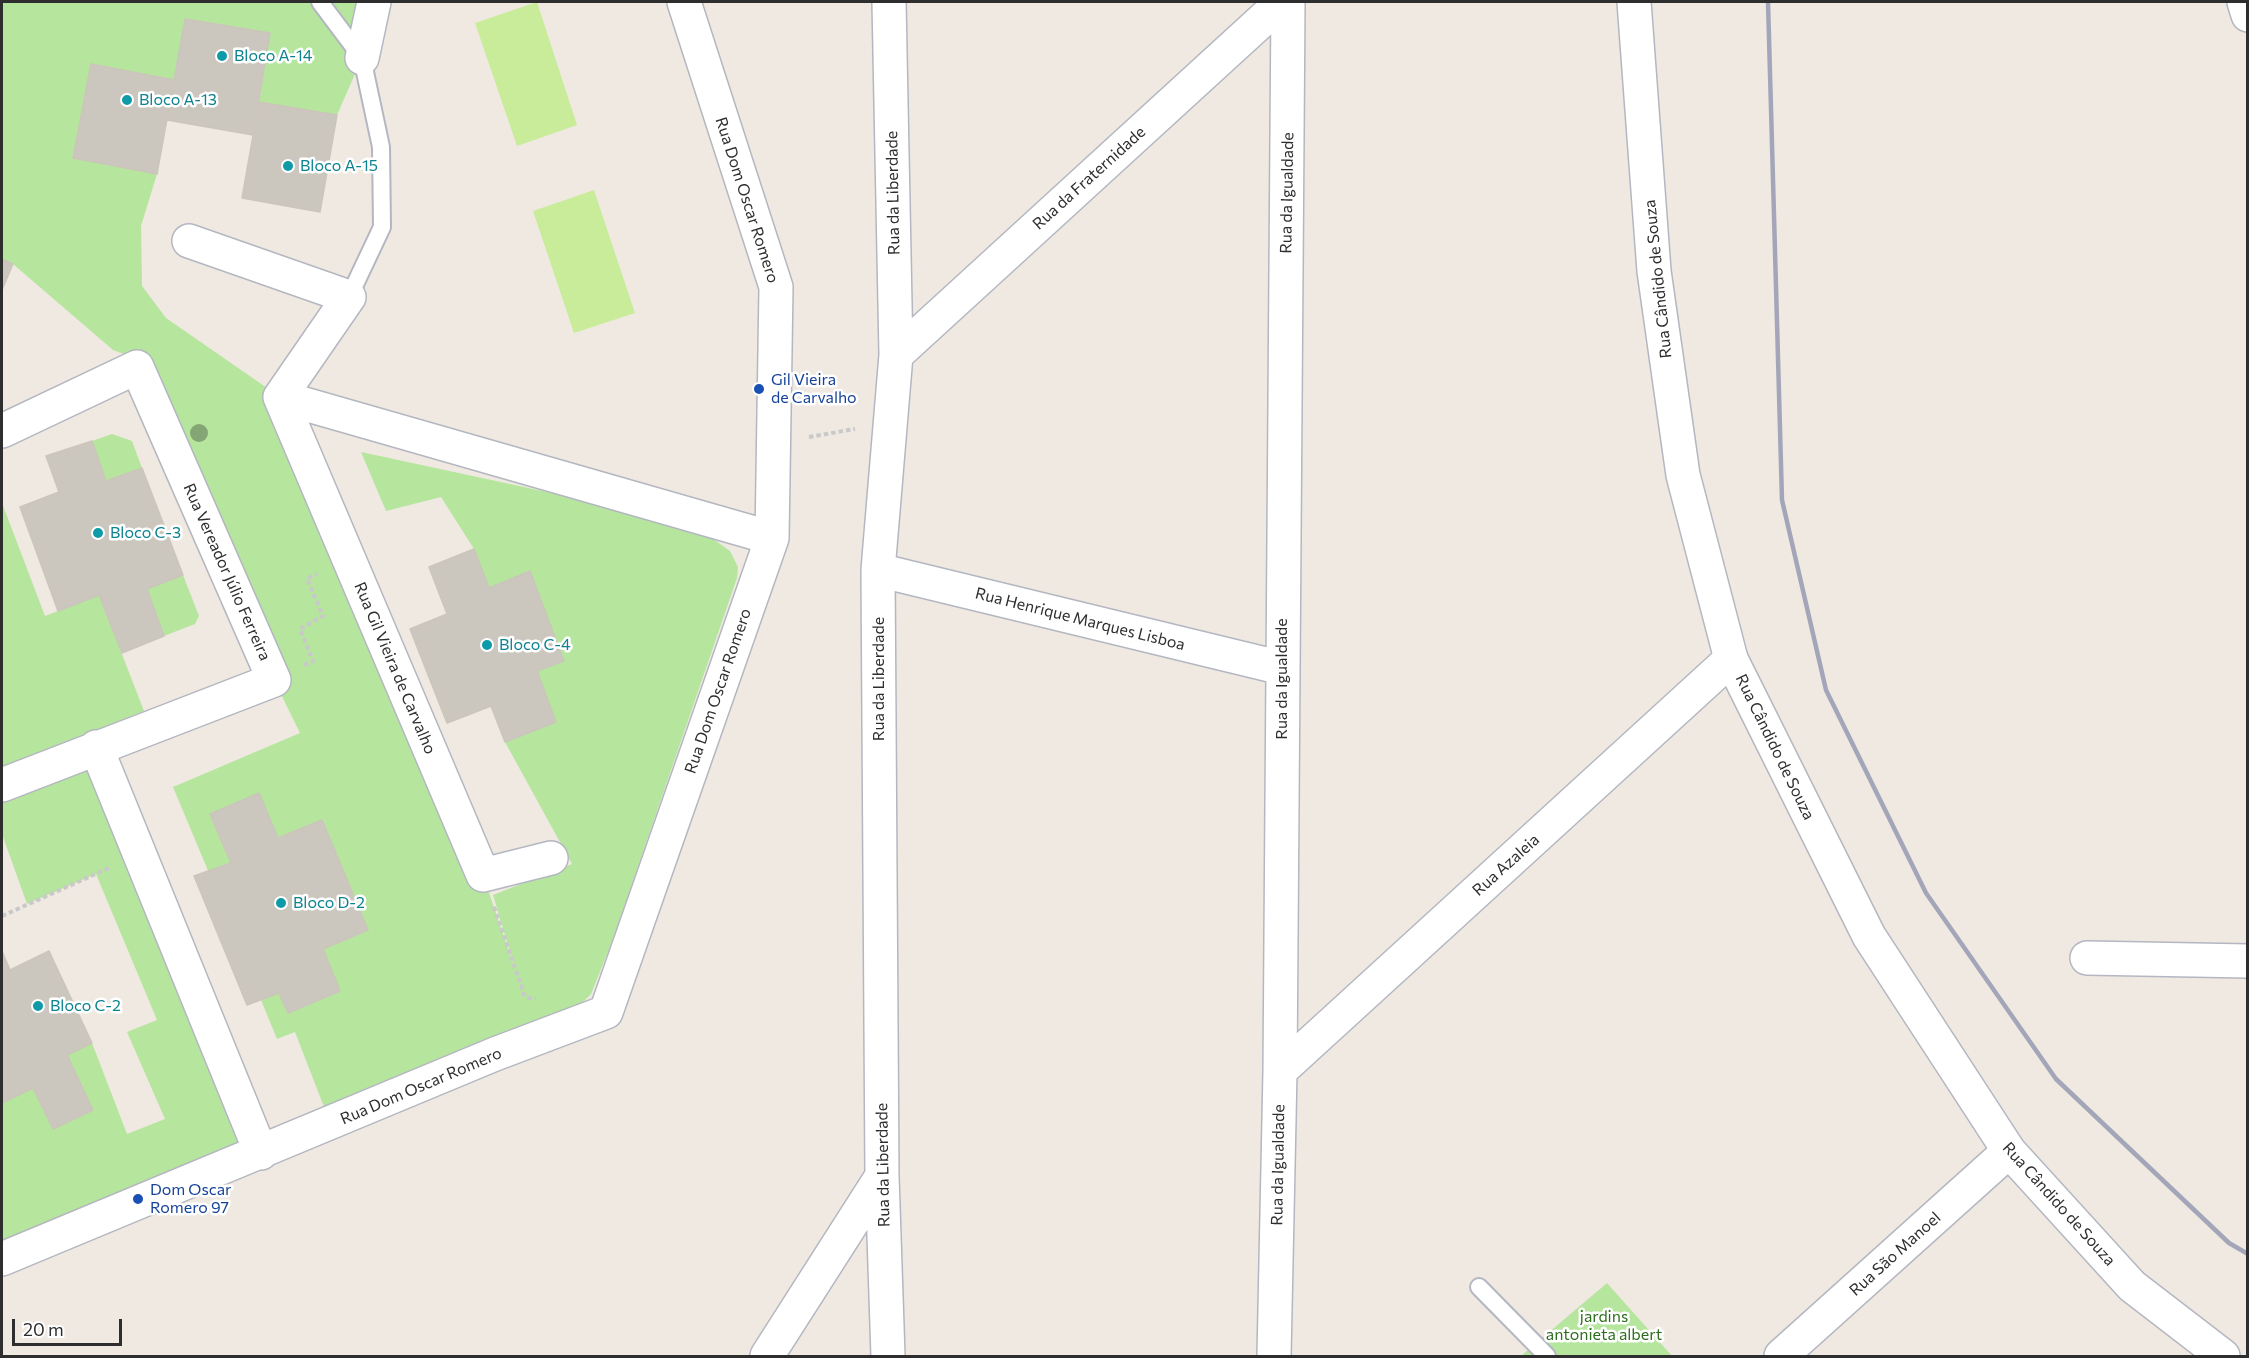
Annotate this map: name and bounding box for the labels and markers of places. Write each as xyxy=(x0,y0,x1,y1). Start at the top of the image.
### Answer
place label: Bloco A-14 xyxy=(234,46,312,66)
marker: Bloco A-14 xyxy=(215,49,229,63)
place label: Bloco A-13 xyxy=(139,90,217,110)
marker: Bloco A-13 xyxy=(120,93,134,107)
place label: Bloco A-15 xyxy=(300,156,378,176)
marker: Bloco A-15 xyxy=(281,159,295,173)
place label: Gil Vieira de Carvalho xyxy=(771,370,857,408)
marker: Gil Vieira de Carvalho xyxy=(752,382,766,396)
place label: Bloco C-3 xyxy=(110,523,181,543)
marker: Bloco C-3 xyxy=(91,526,105,540)
place label: Bloco C-4 xyxy=(499,635,571,655)
marker: Bloco C-4 xyxy=(480,638,494,652)
place label: Bloco D-2 xyxy=(293,893,365,913)
marker: Bloco D-2 xyxy=(274,896,288,910)
place label: Bloco C-2 xyxy=(50,996,121,1016)
marker: Bloco C-2 xyxy=(31,999,45,1013)
place label: Dom Oscar Romero 97 xyxy=(150,1180,231,1218)
marker: Dom Oscar Romero 97 xyxy=(131,1192,145,1206)

